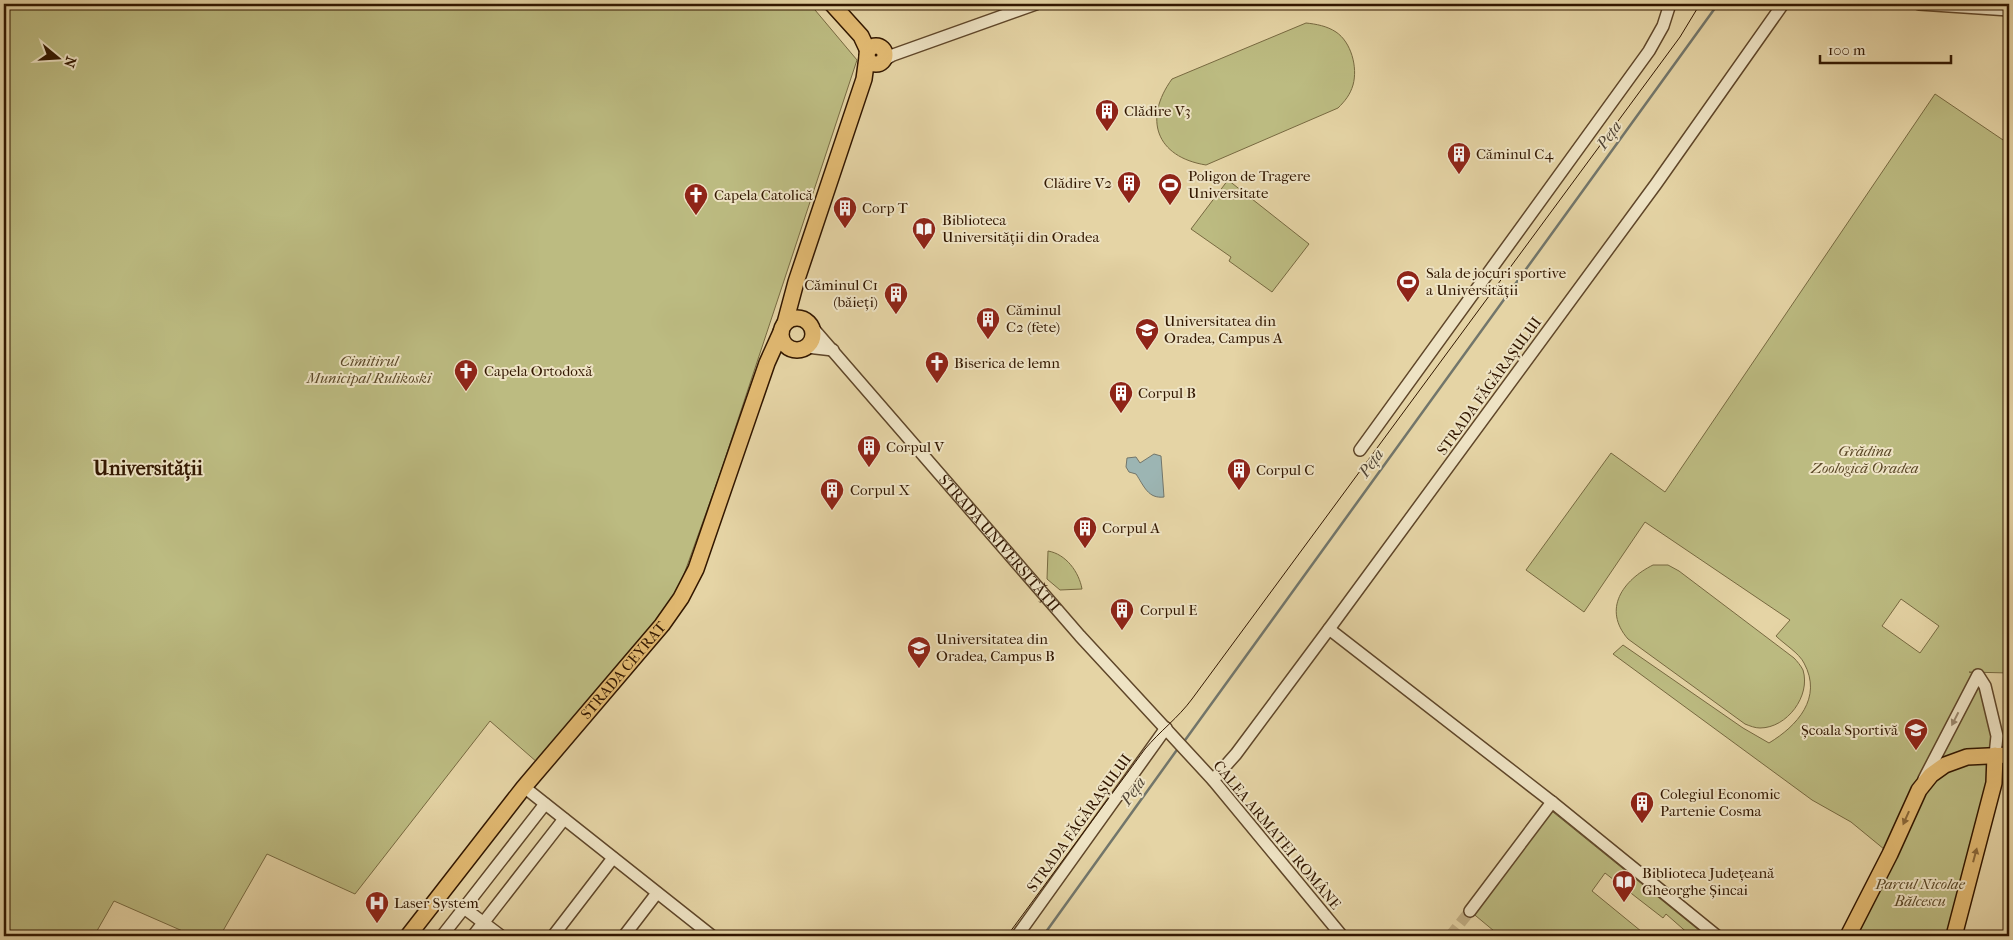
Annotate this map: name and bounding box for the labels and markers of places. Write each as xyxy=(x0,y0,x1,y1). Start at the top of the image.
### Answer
building icon: Clădire V3 xyxy=(1094,98,1120,132)
place label: Clădire V3 xyxy=(1124,102,1191,120)
building icon: Căminul C4 xyxy=(1446,141,1472,175)
place label: Căminul C4 xyxy=(1476,145,1554,163)
place label: Poligon de Tragere Universitate xyxy=(1188,167,1311,202)
building icon: Clădire V2 xyxy=(1116,170,1142,204)
sports icon: Poligon de Tragere Universitate xyxy=(1157,172,1183,206)
place label: Clădire V2 xyxy=(1044,174,1112,192)
church icon: Capela Catolică xyxy=(683,182,709,216)
place label: Capela Catolică xyxy=(714,186,814,204)
building icon: Corp T xyxy=(832,195,858,229)
place label: Corp T xyxy=(862,199,909,217)
place label: Biblioteca Universității din Oradea xyxy=(942,211,1100,246)
library icon: Biblioteca Universității din Oradea xyxy=(911,216,937,250)
place label: Sala de jocuri sportive a Universității xyxy=(1426,264,1567,299)
sports icon: Sala de jocuri sportive a Universității xyxy=(1395,269,1421,303)
place label: Căminul C1 (băieți) xyxy=(804,276,878,311)
building icon: Căminul C1 (băieți) xyxy=(883,281,909,315)
place label: Căminul C2 (fete) xyxy=(1006,301,1061,336)
building icon: Căminul C2 (fete) xyxy=(975,306,1001,340)
place label: Universitatea din Oradea, Campus A xyxy=(1164,312,1283,347)
school or university icon: Universitatea din Oradea, Campus A xyxy=(1134,317,1160,351)
church icon: Biserica de lemn xyxy=(924,350,950,384)
place label: Biserica de lemn xyxy=(954,354,1060,372)
church icon: Capela Ortodoxă xyxy=(453,358,479,392)
place label: Capela Ortodoxă xyxy=(484,362,593,380)
building icon: Corpul B xyxy=(1108,380,1134,414)
place label: Corpul B xyxy=(1138,384,1196,402)
building icon: Corpul V xyxy=(856,434,882,468)
place label: Corpul V xyxy=(886,438,945,456)
building icon: Corpul C xyxy=(1226,457,1252,491)
place label: Corpul C xyxy=(1256,461,1314,479)
building icon: Corpul X xyxy=(819,477,845,511)
place label: Corpul X xyxy=(850,481,910,499)
building icon: Corpul A xyxy=(1072,515,1098,549)
place label: Corpul A xyxy=(1102,519,1160,537)
building icon: Corpul E xyxy=(1109,597,1135,631)
place label: Corpul E xyxy=(1140,601,1197,619)
place label: Universitatea din Oradea, Campus B xyxy=(936,630,1055,665)
school or university icon: Universitatea din Oradea, Campus B xyxy=(906,635,932,669)
school or university icon: Școala Sportivă xyxy=(1903,717,1929,751)
place label: Școala Sportivă xyxy=(1801,721,1899,739)
place label: Colegiul Economic Partenie Cosma xyxy=(1660,785,1781,820)
building icon: Colegiul Economic Partenie Cosma xyxy=(1629,790,1655,824)
place label: Biblioteca Județeană Gheorghe Șincai xyxy=(1642,864,1775,899)
library icon: Biblioteca Județeană Gheorghe Șincai xyxy=(1611,869,1637,903)
hospital icon: Laser System xyxy=(364,890,390,924)
place label: Laser System xyxy=(394,894,479,912)

